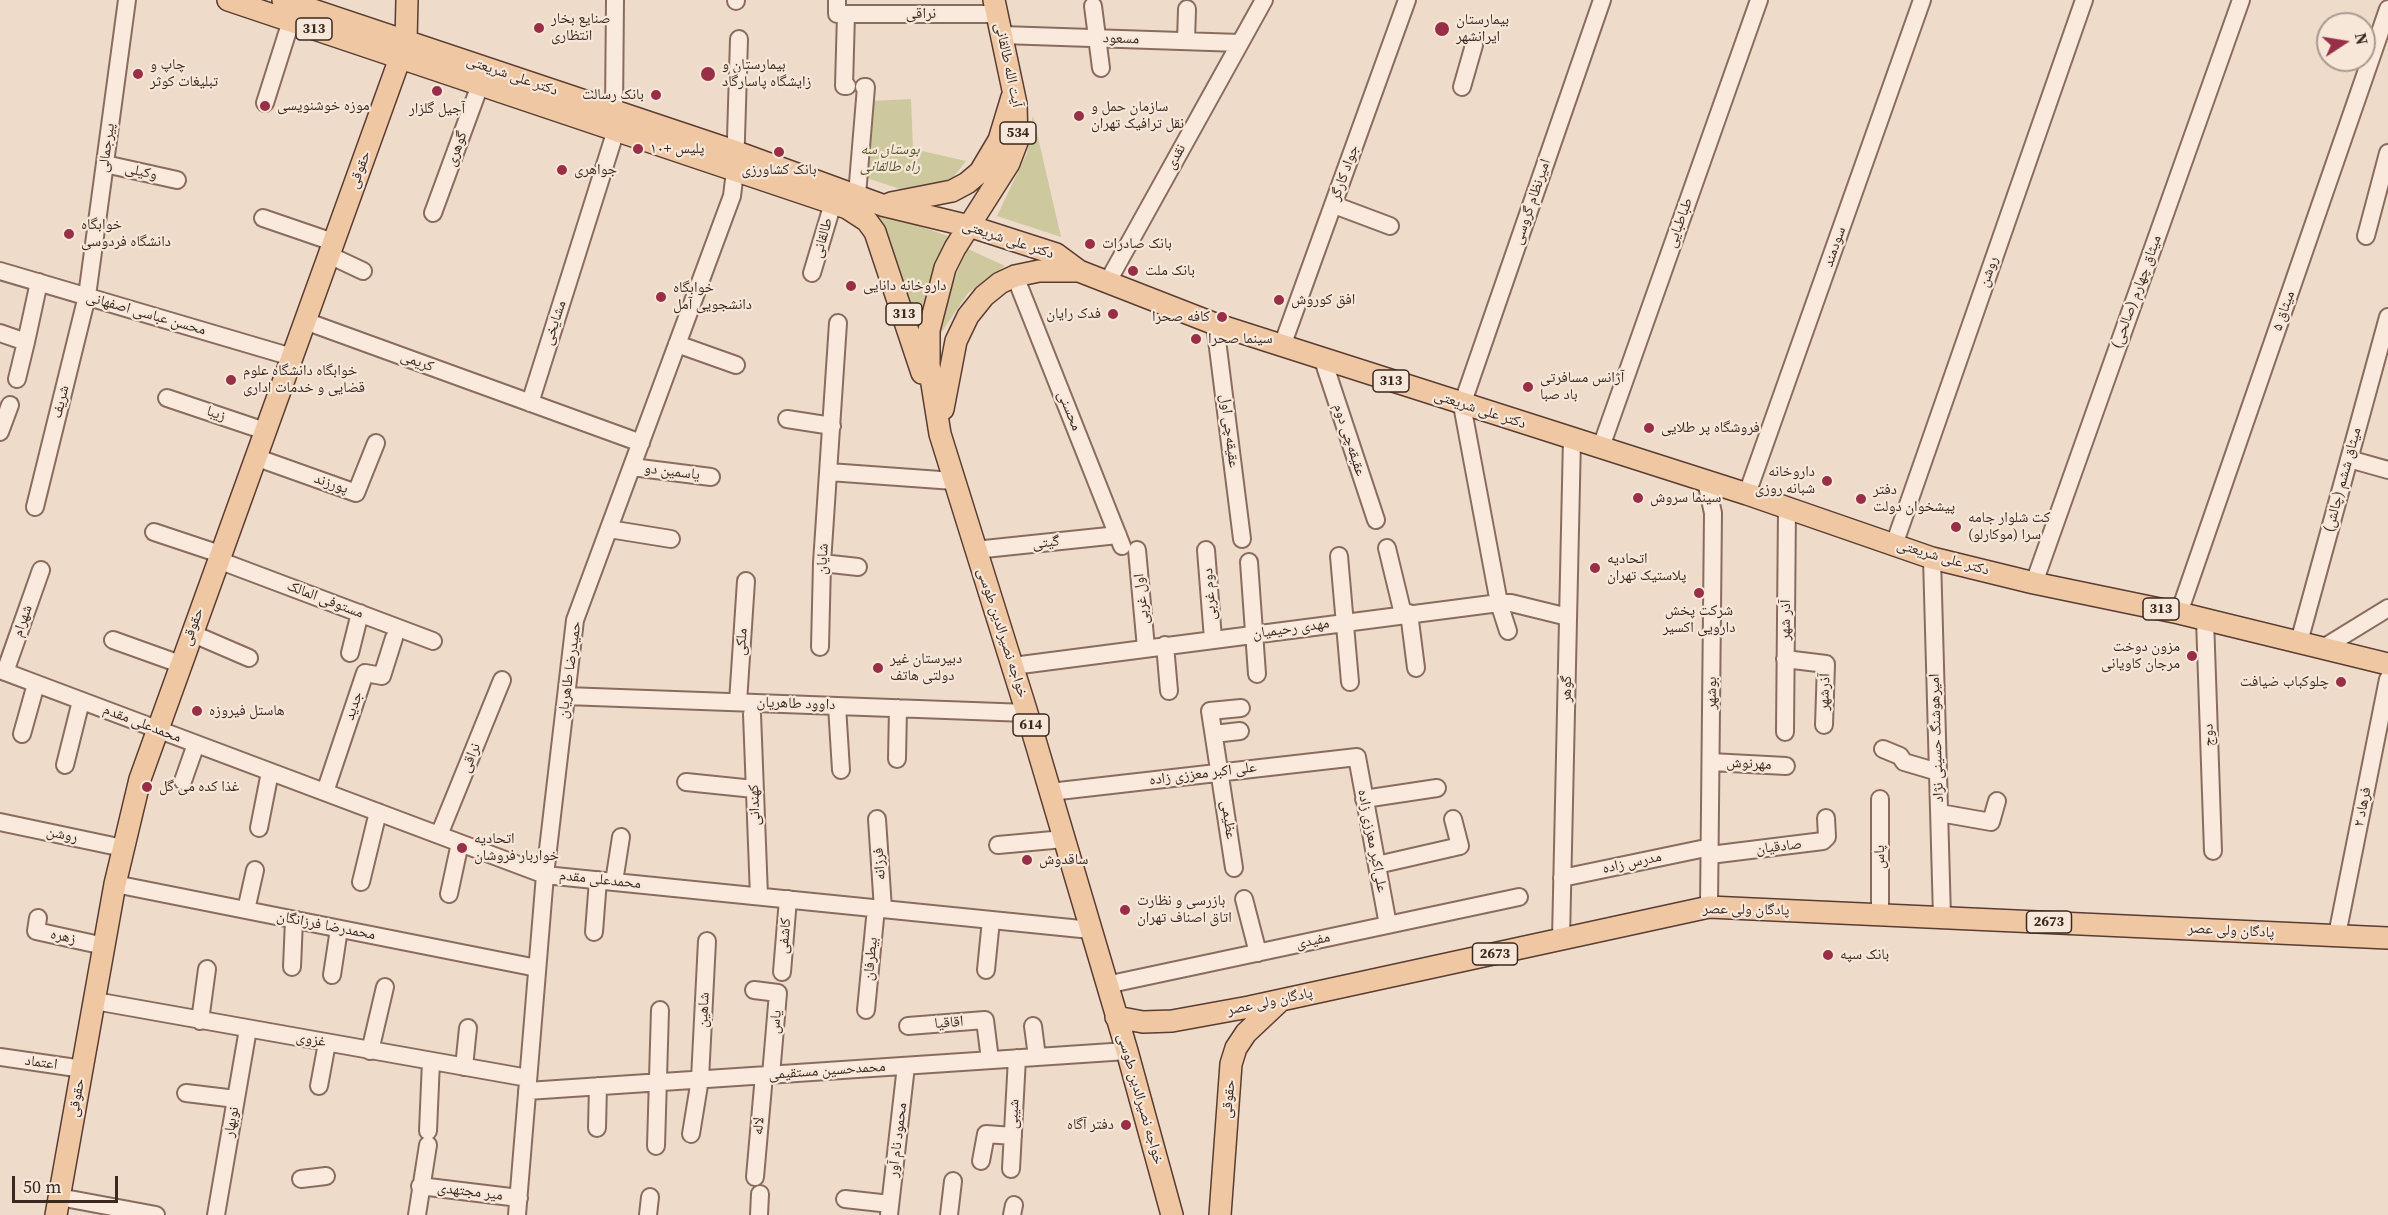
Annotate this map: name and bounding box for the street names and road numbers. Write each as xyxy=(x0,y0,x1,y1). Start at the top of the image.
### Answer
street label: نراقی xyxy=(906,5,936,23)
road number: 313 xyxy=(296,18,332,40)
street label: آیت الله طالقانی xyxy=(990,21,1026,109)
street label: مسعود xyxy=(1103,29,1139,49)
street label: دکتر علی شریعتی xyxy=(464,52,560,100)
street label: پیرجمالی xyxy=(95,122,119,174)
road number: 534 xyxy=(1000,122,1036,144)
street label: گوهری xyxy=(442,129,472,169)
street label: نقدی xyxy=(1162,141,1190,173)
street label: جواد کارگر xyxy=(1327,143,1363,203)
street label: حقوقی xyxy=(345,149,375,191)
street label: امیرنظام گروسی xyxy=(1509,157,1555,247)
street label: وکیلی xyxy=(123,160,159,184)
street label: طباطبایی xyxy=(1663,196,1697,250)
street label: طالقانی xyxy=(809,216,837,260)
street label: دکتر علی شریعتی xyxy=(960,217,1056,263)
street label: سودمند xyxy=(1820,224,1850,270)
street label: میثاق چهارم (صالحی) xyxy=(2108,233,2166,351)
street label: روشن xyxy=(1975,254,2003,290)
street label: محسن عباسی اصفهانی xyxy=(84,288,208,340)
street label: میثاق ۵ xyxy=(2269,289,2299,333)
street label: مشایخی xyxy=(539,298,571,348)
road number: 313 xyxy=(886,303,922,325)
street label: کریمی xyxy=(398,348,436,376)
road number: 313 xyxy=(1373,370,1409,392)
street label: شریف xyxy=(48,384,74,420)
street label: دکتر علی شریعتی xyxy=(1432,387,1528,433)
street label: محسنی xyxy=(1053,388,1085,434)
street label: عقیقه‌چی اول xyxy=(1216,393,1242,469)
street label: عقیقه‌چی دوم xyxy=(1329,401,1369,479)
street label: زیبا xyxy=(204,402,228,426)
street label: میثاق ششم (چالش) xyxy=(2320,426,2366,534)
street label: یاسمین دو xyxy=(643,460,701,484)
street label: پورزند xyxy=(312,470,350,498)
street label: گیتی xyxy=(1031,533,1061,553)
street label: دکتر علی شریعتی xyxy=(1895,536,1991,580)
street label: شایان xyxy=(813,543,833,575)
street label: خواجه نصیرالدین طوسی xyxy=(972,566,1032,700)
street label: دوم غربی xyxy=(1199,567,1221,621)
street label: اول غربی xyxy=(1130,573,1154,625)
street label: مستوفی المالک xyxy=(284,577,366,623)
road number: 313 xyxy=(2143,598,2179,620)
street label: آذر شهر xyxy=(1777,599,1795,641)
street label: شهرام xyxy=(9,603,37,639)
street label: حقوقی xyxy=(178,606,208,648)
street label: مهدی رحیمیان xyxy=(1251,615,1331,643)
street label: حمیدرضا طاهریان xyxy=(554,620,586,720)
street label: ملکی xyxy=(732,628,752,656)
street label: آذرشهر xyxy=(1815,673,1835,711)
street label: امیرهوشنگ حسینی نژاد xyxy=(1926,673,1948,803)
street label: گوهر xyxy=(1558,675,1576,703)
street label: بوشهر xyxy=(1703,676,1721,710)
street label: جدید xyxy=(341,689,367,723)
street label: داوود طاهریان xyxy=(756,694,836,714)
street label: محمدعلی مقدم xyxy=(100,701,184,747)
road number: 614 xyxy=(1013,714,1049,736)
street label: دوج xyxy=(2200,723,2218,747)
street label: نراقی xyxy=(457,741,485,775)
street label: مهرنوش xyxy=(1726,754,1772,774)
street label: علی اکبر معززی زاده xyxy=(1148,758,1258,790)
street label: کهندانی xyxy=(745,784,765,826)
street label: فرهاد ۲ xyxy=(2350,786,2376,828)
street label: علی‌اکبر معززی زاده xyxy=(1353,788,1391,894)
street label: عظیمی xyxy=(1216,799,1240,841)
street label: روشن xyxy=(45,823,79,847)
street label: صادقیان xyxy=(1755,835,1803,859)
street label: پاس xyxy=(1871,845,1889,869)
street label: فرزانه xyxy=(870,847,890,881)
street label: مدرس زاده xyxy=(1601,848,1663,878)
street label: محمدعلی مقدم xyxy=(558,867,642,893)
street label: پادگان ولی عصر xyxy=(1702,900,1790,920)
street label: محمدرضا فرزانگان xyxy=(275,908,377,944)
road number: 2673 xyxy=(2026,911,2072,933)
street label: کاشفی xyxy=(774,917,796,955)
street label: پادگان ولی عصر xyxy=(2187,920,2275,942)
street label: زهره xyxy=(49,926,77,948)
street label: مفیدی xyxy=(1294,929,1332,953)
street label: بیطرفان xyxy=(860,936,882,982)
road number: 2673 xyxy=(1472,943,1518,965)
street label: پادگان ولی عصر xyxy=(1226,984,1314,1020)
street label: شاهین xyxy=(694,992,714,1028)
street label: یاس xyxy=(766,1009,786,1035)
street label: اقاقیا xyxy=(934,1013,964,1033)
street label: غزوی xyxy=(295,1029,327,1051)
street label: خواجه نصیرالدین طوسی xyxy=(1113,1031,1167,1167)
street label: اعتماد xyxy=(24,1052,58,1074)
street label: محمدحسین مستقیمی xyxy=(768,1058,886,1084)
street label: حقوقی xyxy=(65,1077,89,1119)
street label: حقوقی xyxy=(1218,1079,1240,1119)
street label: شیبی xyxy=(1004,1099,1024,1129)
street label: محمود نام آور xyxy=(885,1102,911,1178)
street label: نوبهار xyxy=(220,1105,244,1139)
street label: لاله xyxy=(749,1116,769,1136)
street label: میر مجتهدی xyxy=(436,1179,504,1205)

